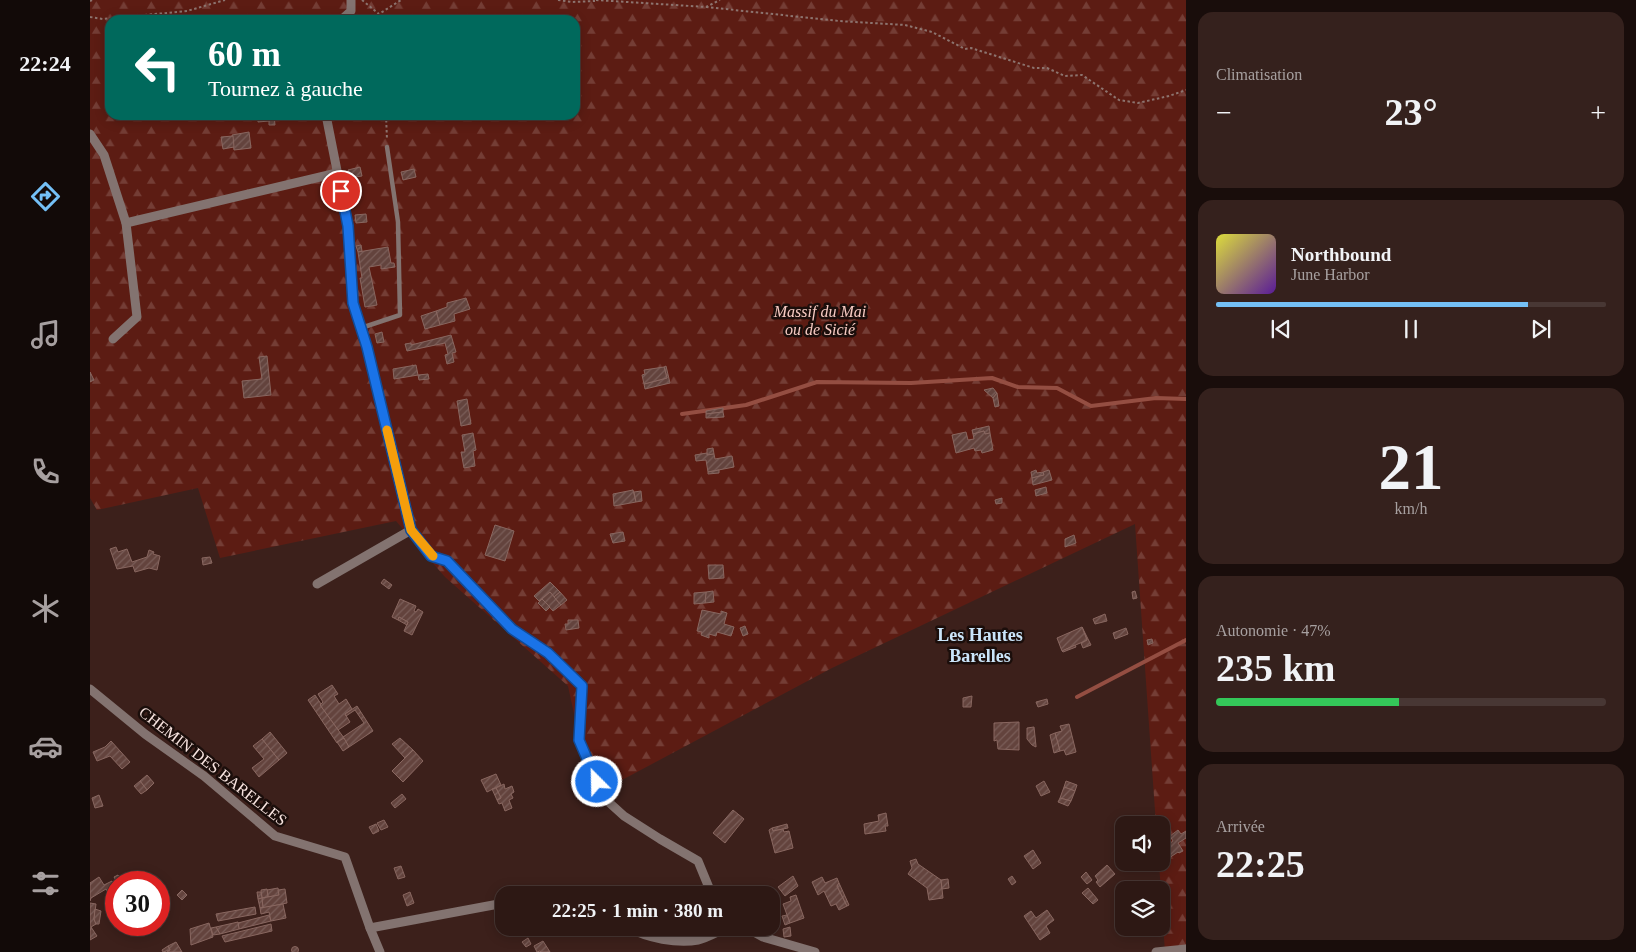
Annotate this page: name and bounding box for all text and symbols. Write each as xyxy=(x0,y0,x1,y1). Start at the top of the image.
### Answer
icon: left xyxy=(125,35,190,100)
text: 60 m xyxy=(208,35,281,74)
text: 22:24 xyxy=(19,51,71,76)
text: Climatisation xyxy=(1216,66,1302,83)
text: Tournez à gauche xyxy=(208,76,363,101)
text: 23° xyxy=(1384,91,1438,133)
text: − xyxy=(1216,97,1232,128)
text: + xyxy=(1590,97,1606,128)
pin xyxy=(320,170,362,212)
icon: arrive xyxy=(327,177,355,205)
icon: directions xyxy=(28,179,63,214)
text: Northbound xyxy=(1291,244,1391,265)
text: June Harbor xyxy=(1291,266,1370,283)
park label: Massif du Mai ou de Sicié xyxy=(773,303,866,338)
icon: previous xyxy=(1267,315,1295,343)
icon: pause xyxy=(1397,315,1425,343)
icon: next xyxy=(1527,315,1555,343)
icon: music xyxy=(28,317,63,352)
text: 21 xyxy=(1379,431,1444,503)
icon: phone xyxy=(28,454,63,489)
text: km/h xyxy=(1395,500,1427,517)
icon: climate xyxy=(28,591,63,626)
text: Autonomie · 47% xyxy=(1216,622,1331,639)
district label: Les Hautes Barelles xyxy=(937,625,1023,666)
text: 235 km xyxy=(1216,647,1335,689)
street label: CHEMIN DES BARELLES xyxy=(136,703,290,829)
icon: car xyxy=(28,729,63,764)
position arrow xyxy=(570,755,622,807)
map controls xyxy=(1115,816,1170,936)
button: sound xyxy=(1115,816,1170,871)
text: Arrivée xyxy=(1216,818,1265,835)
text: 22:25 xyxy=(1216,843,1305,885)
icon: filters xyxy=(28,866,63,901)
speed limit sign: 30 xyxy=(105,871,170,936)
button: layers xyxy=(1115,881,1170,936)
text: 22:25 · 1 min · 380 m xyxy=(552,900,723,921)

